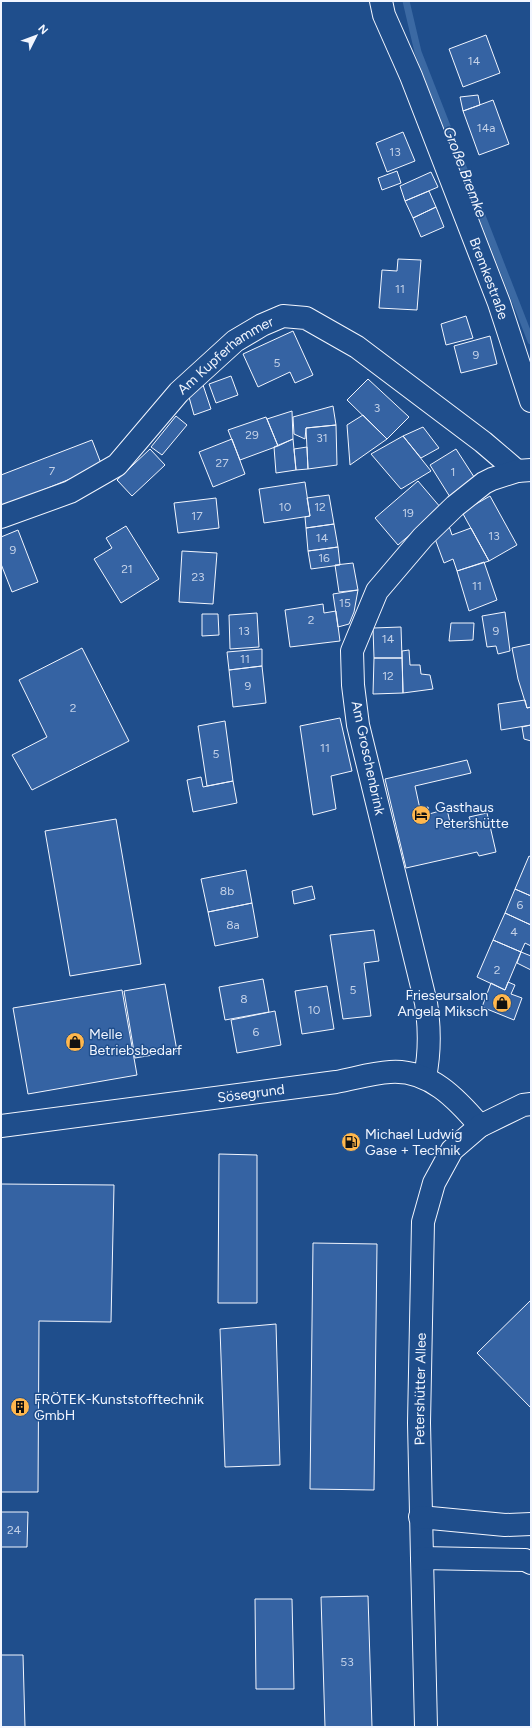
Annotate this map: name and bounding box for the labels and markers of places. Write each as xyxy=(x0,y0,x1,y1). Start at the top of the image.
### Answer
place label: Gasthaus Petershütte xyxy=(435,799,509,832)
hotel icon: Gasthaus Petershütte xyxy=(410,804,432,826)
place label: Frieseursalon Angela Miksch xyxy=(397,987,488,1020)
shop icon: Frieseursalon Angela Miksch xyxy=(491,992,513,1014)
place label: Melle Betriebsbedarf xyxy=(89,1026,183,1059)
shop icon: Melle Betriebsbedarf xyxy=(64,1031,86,1053)
place label: Michael Ludwig Gase + Technik xyxy=(365,1126,463,1159)
fuel station icon: Michael Ludwig Gase + Technik xyxy=(340,1131,362,1153)
place label: FRÖTEK-Kunststofftechnik GmbH xyxy=(34,1391,204,1424)
building icon: FRÖTEK-Kunststofftechnik GmbH xyxy=(9,1396,31,1418)

